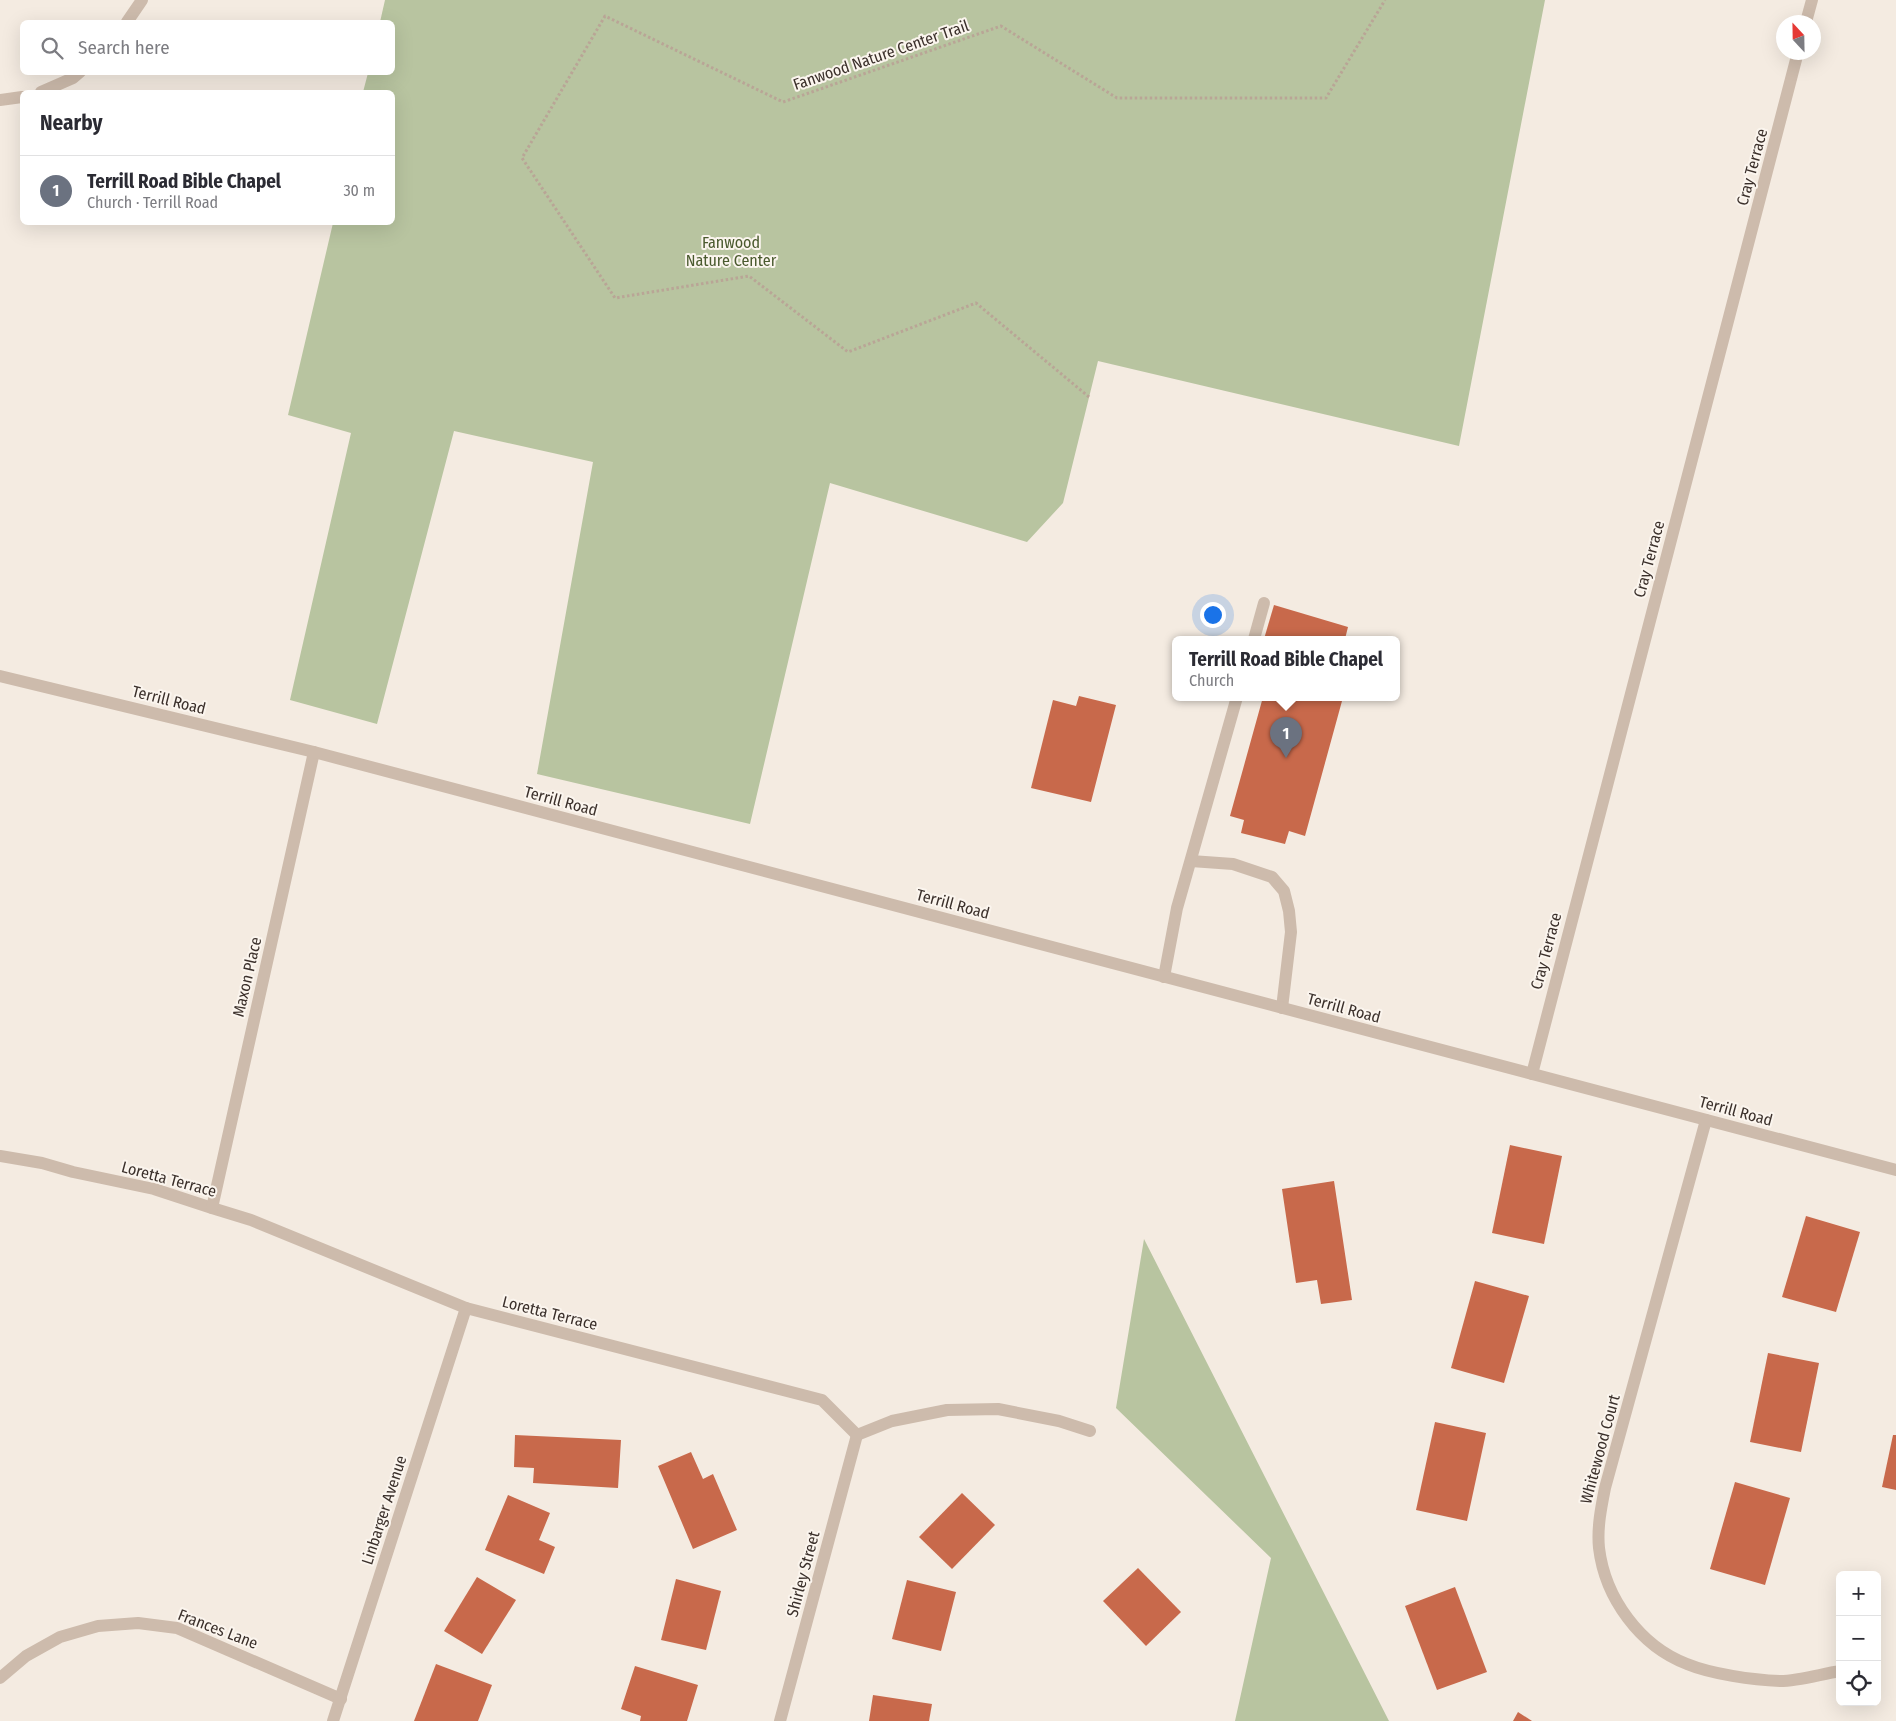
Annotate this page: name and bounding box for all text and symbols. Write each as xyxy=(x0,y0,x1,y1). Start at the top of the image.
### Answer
north arrow xyxy=(1776,15,1821,60)
street label: Fanwood Nature Center Trail xyxy=(791,16,971,94)
search box xyxy=(20,20,395,75)
icon: search xyxy=(38,34,66,62)
text: Search here xyxy=(78,36,170,59)
text: Nearby xyxy=(40,110,102,136)
street label: Cray Terrace xyxy=(1733,126,1771,208)
text: Terrill Road Bible Chapel xyxy=(87,170,281,193)
text: 1 xyxy=(53,181,59,200)
text: 30 m xyxy=(343,181,375,200)
text: Church · Terrill Road xyxy=(87,193,218,212)
park label: Fanwood Nature Center xyxy=(686,233,777,270)
street label: Cray Terrace xyxy=(1630,518,1668,600)
your location xyxy=(1200,602,1226,628)
popup xyxy=(1172,636,1400,701)
text: Terrill Road Bible Chapel xyxy=(1189,648,1383,671)
text: Church xyxy=(1189,671,1234,690)
street label: Terrill Road xyxy=(130,682,208,718)
pin: 1 xyxy=(1270,717,1302,758)
street label: Terrill Road xyxy=(522,782,600,820)
street label: Terrill Road xyxy=(914,885,992,923)
street label: Cray Terrace xyxy=(1527,910,1565,992)
street label: Maxon Place xyxy=(229,935,265,1019)
street label: Terrill Road xyxy=(1305,989,1383,1027)
street label: Terrill Road xyxy=(1697,1092,1775,1130)
street label: Loretta Terrace xyxy=(119,1157,219,1201)
street label: Loretta Terrace xyxy=(500,1292,600,1334)
street label: Whitewood Court xyxy=(1576,1392,1624,1506)
street label: Linbarger Avenue xyxy=(357,1453,411,1567)
street label: Shirley Street xyxy=(782,1528,824,1619)
map controls xyxy=(1836,1571,1881,1706)
button: + xyxy=(1836,1571,1881,1616)
street label: Frances Lane xyxy=(175,1605,261,1653)
button: − xyxy=(1836,1616,1881,1661)
button: locate xyxy=(1836,1661,1881,1706)

